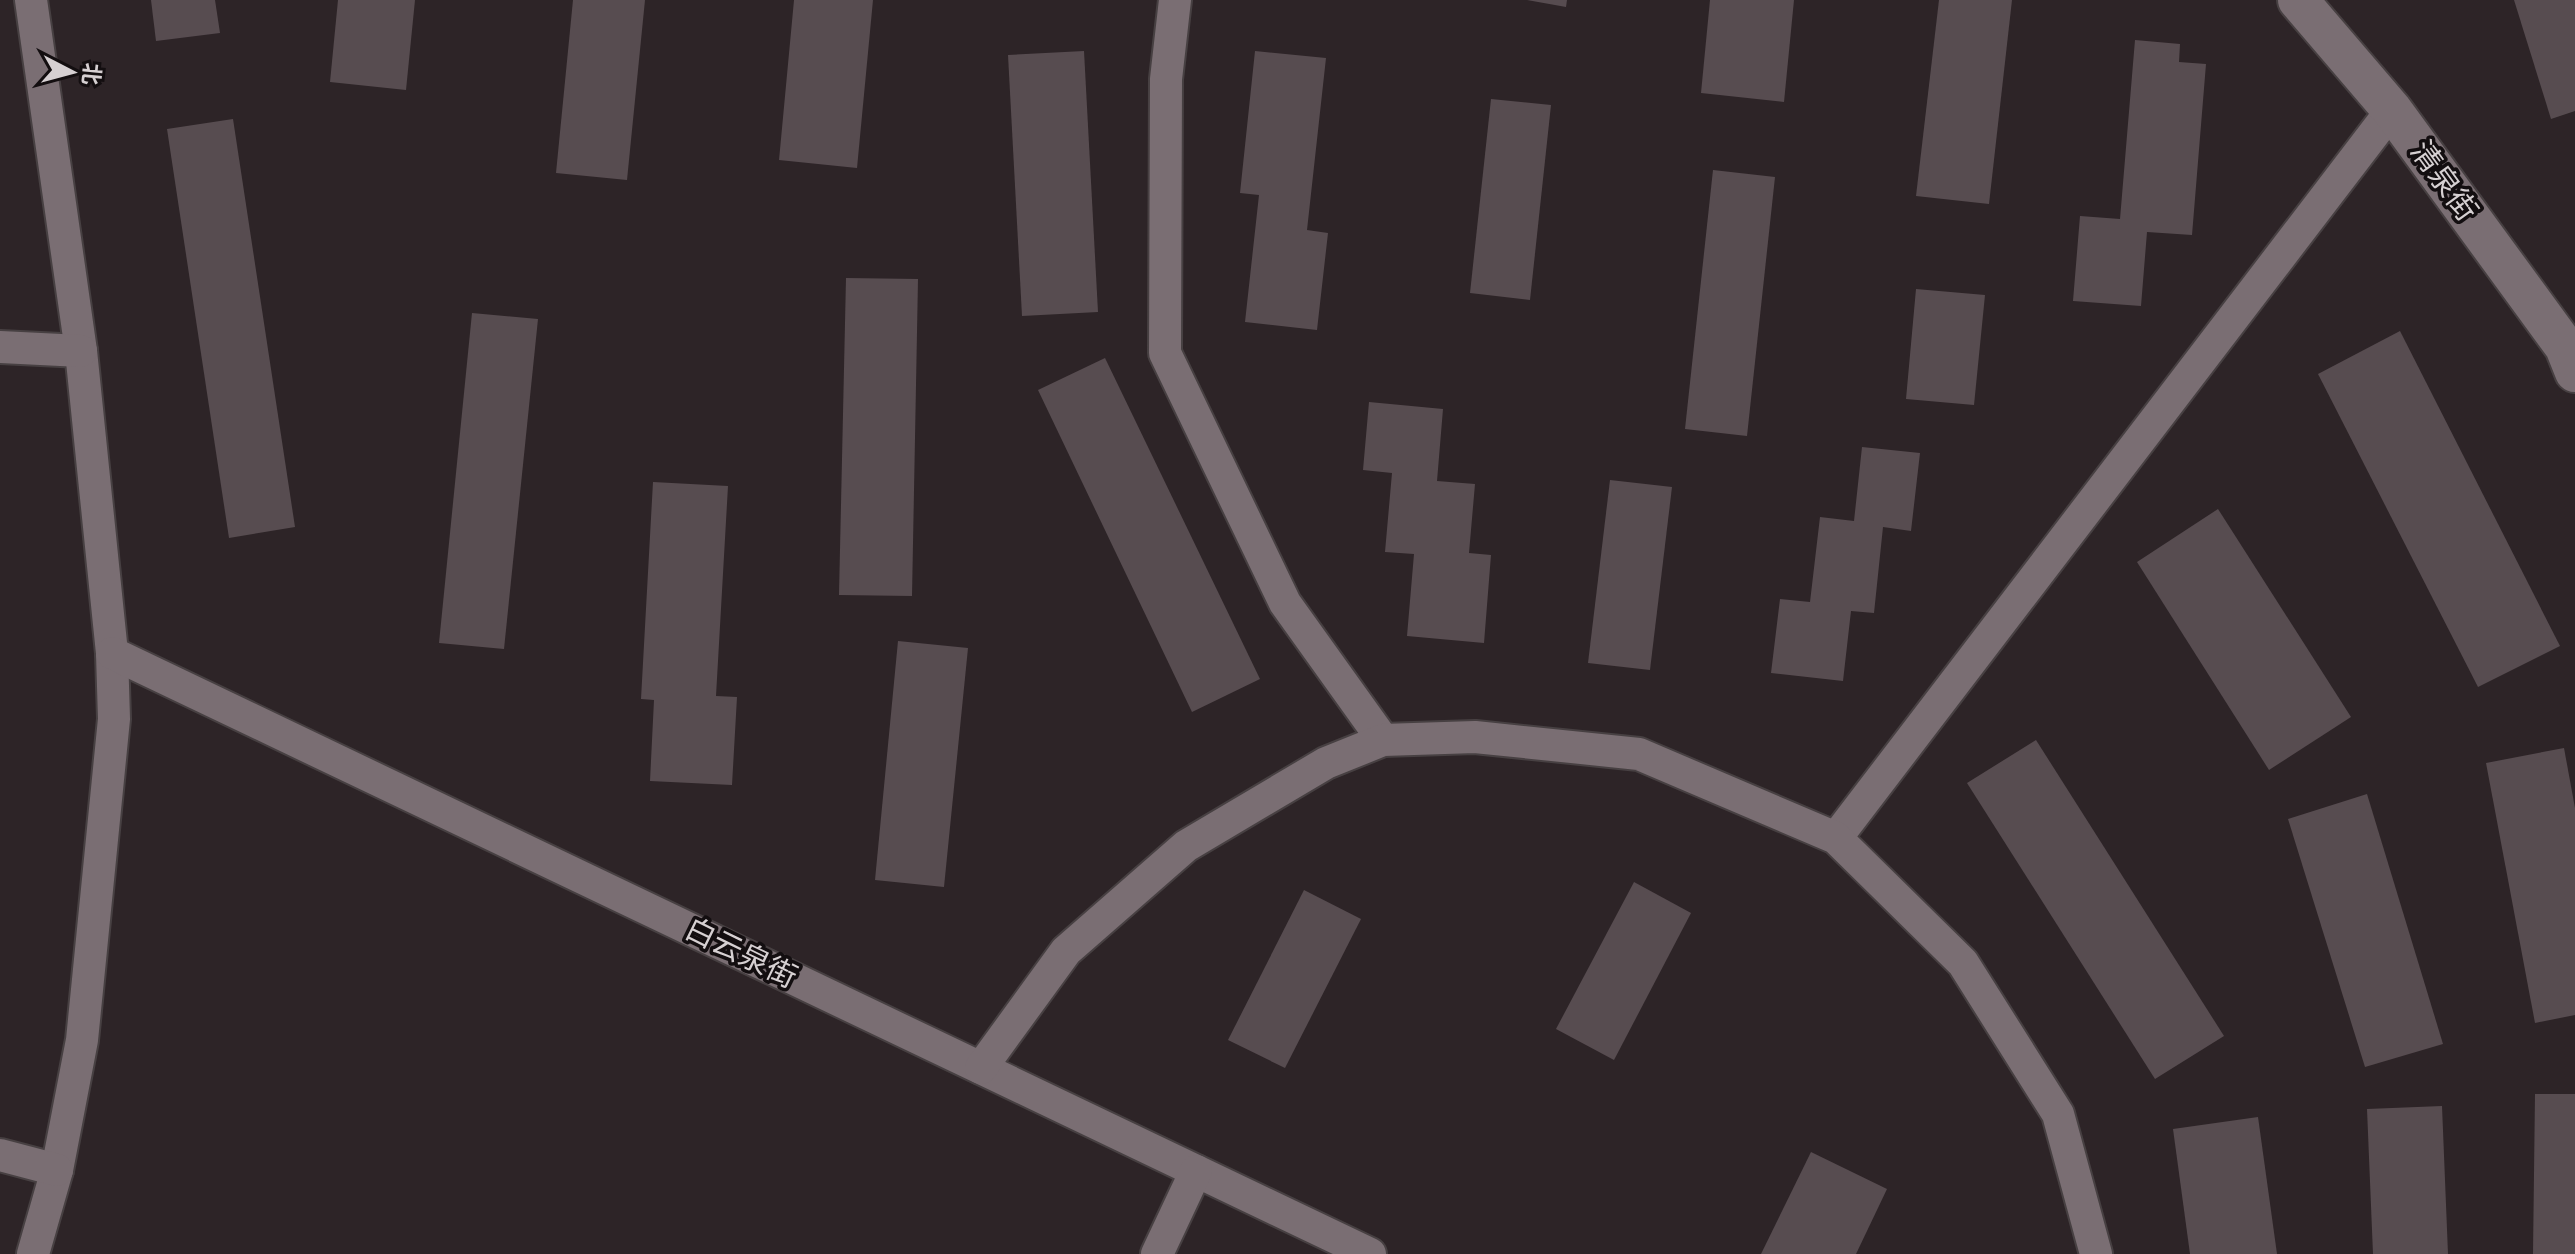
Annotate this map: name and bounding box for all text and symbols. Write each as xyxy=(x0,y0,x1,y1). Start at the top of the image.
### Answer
north arrow xyxy=(32,32,112,112)
text: 北 xyxy=(77,62,107,87)
street label: 清泉街 xyxy=(2403,133,2487,228)
street label: 白云泉街 xyxy=(679,909,804,995)

